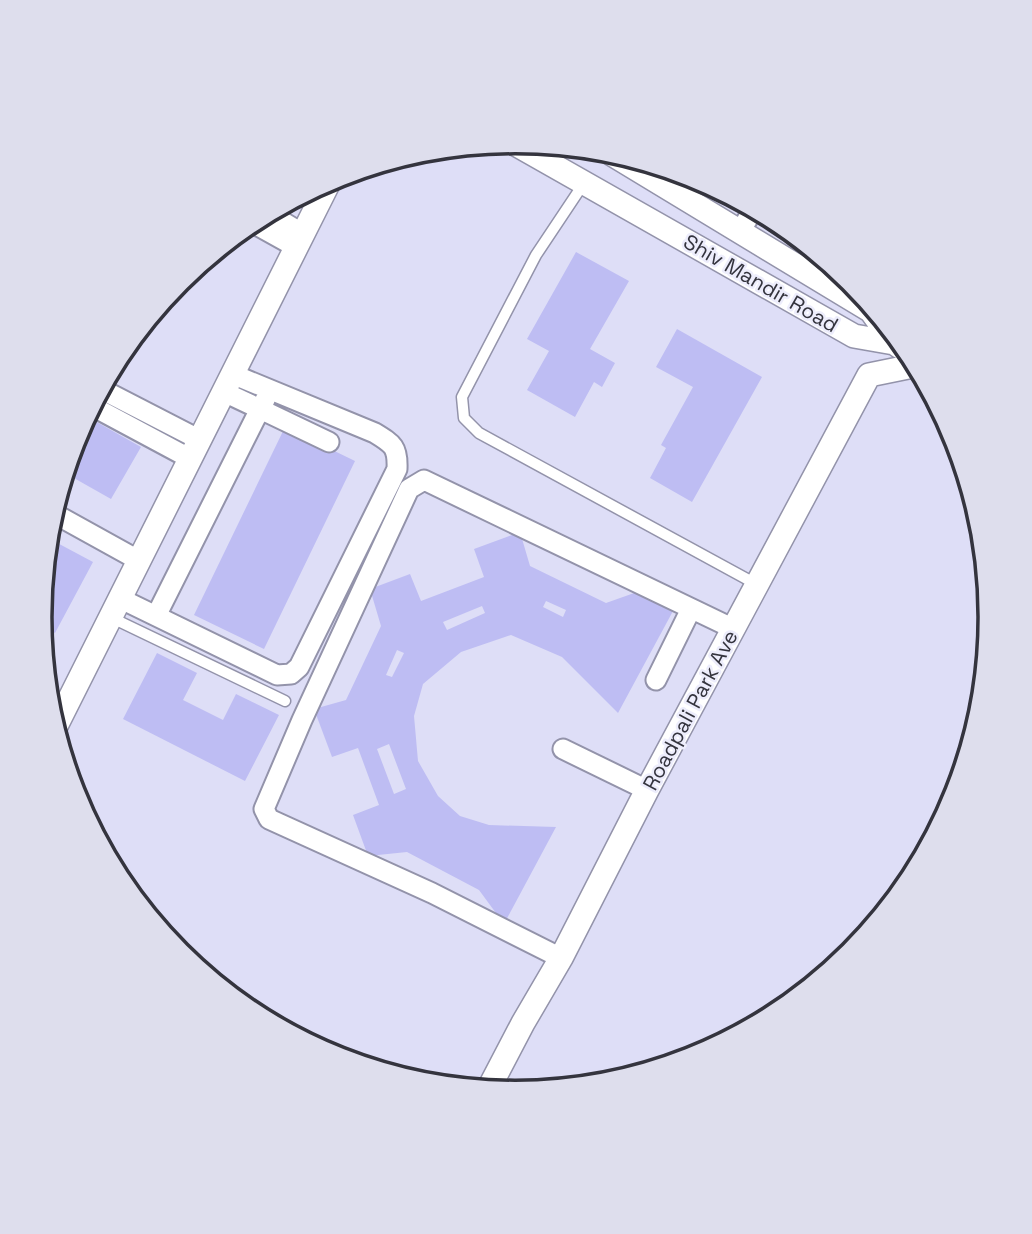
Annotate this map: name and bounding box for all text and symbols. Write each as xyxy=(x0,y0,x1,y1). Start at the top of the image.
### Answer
street label: Shiv Mandir Road xyxy=(679,228,843,338)
street label: Roadpali Park Ave xyxy=(636,625,744,795)

